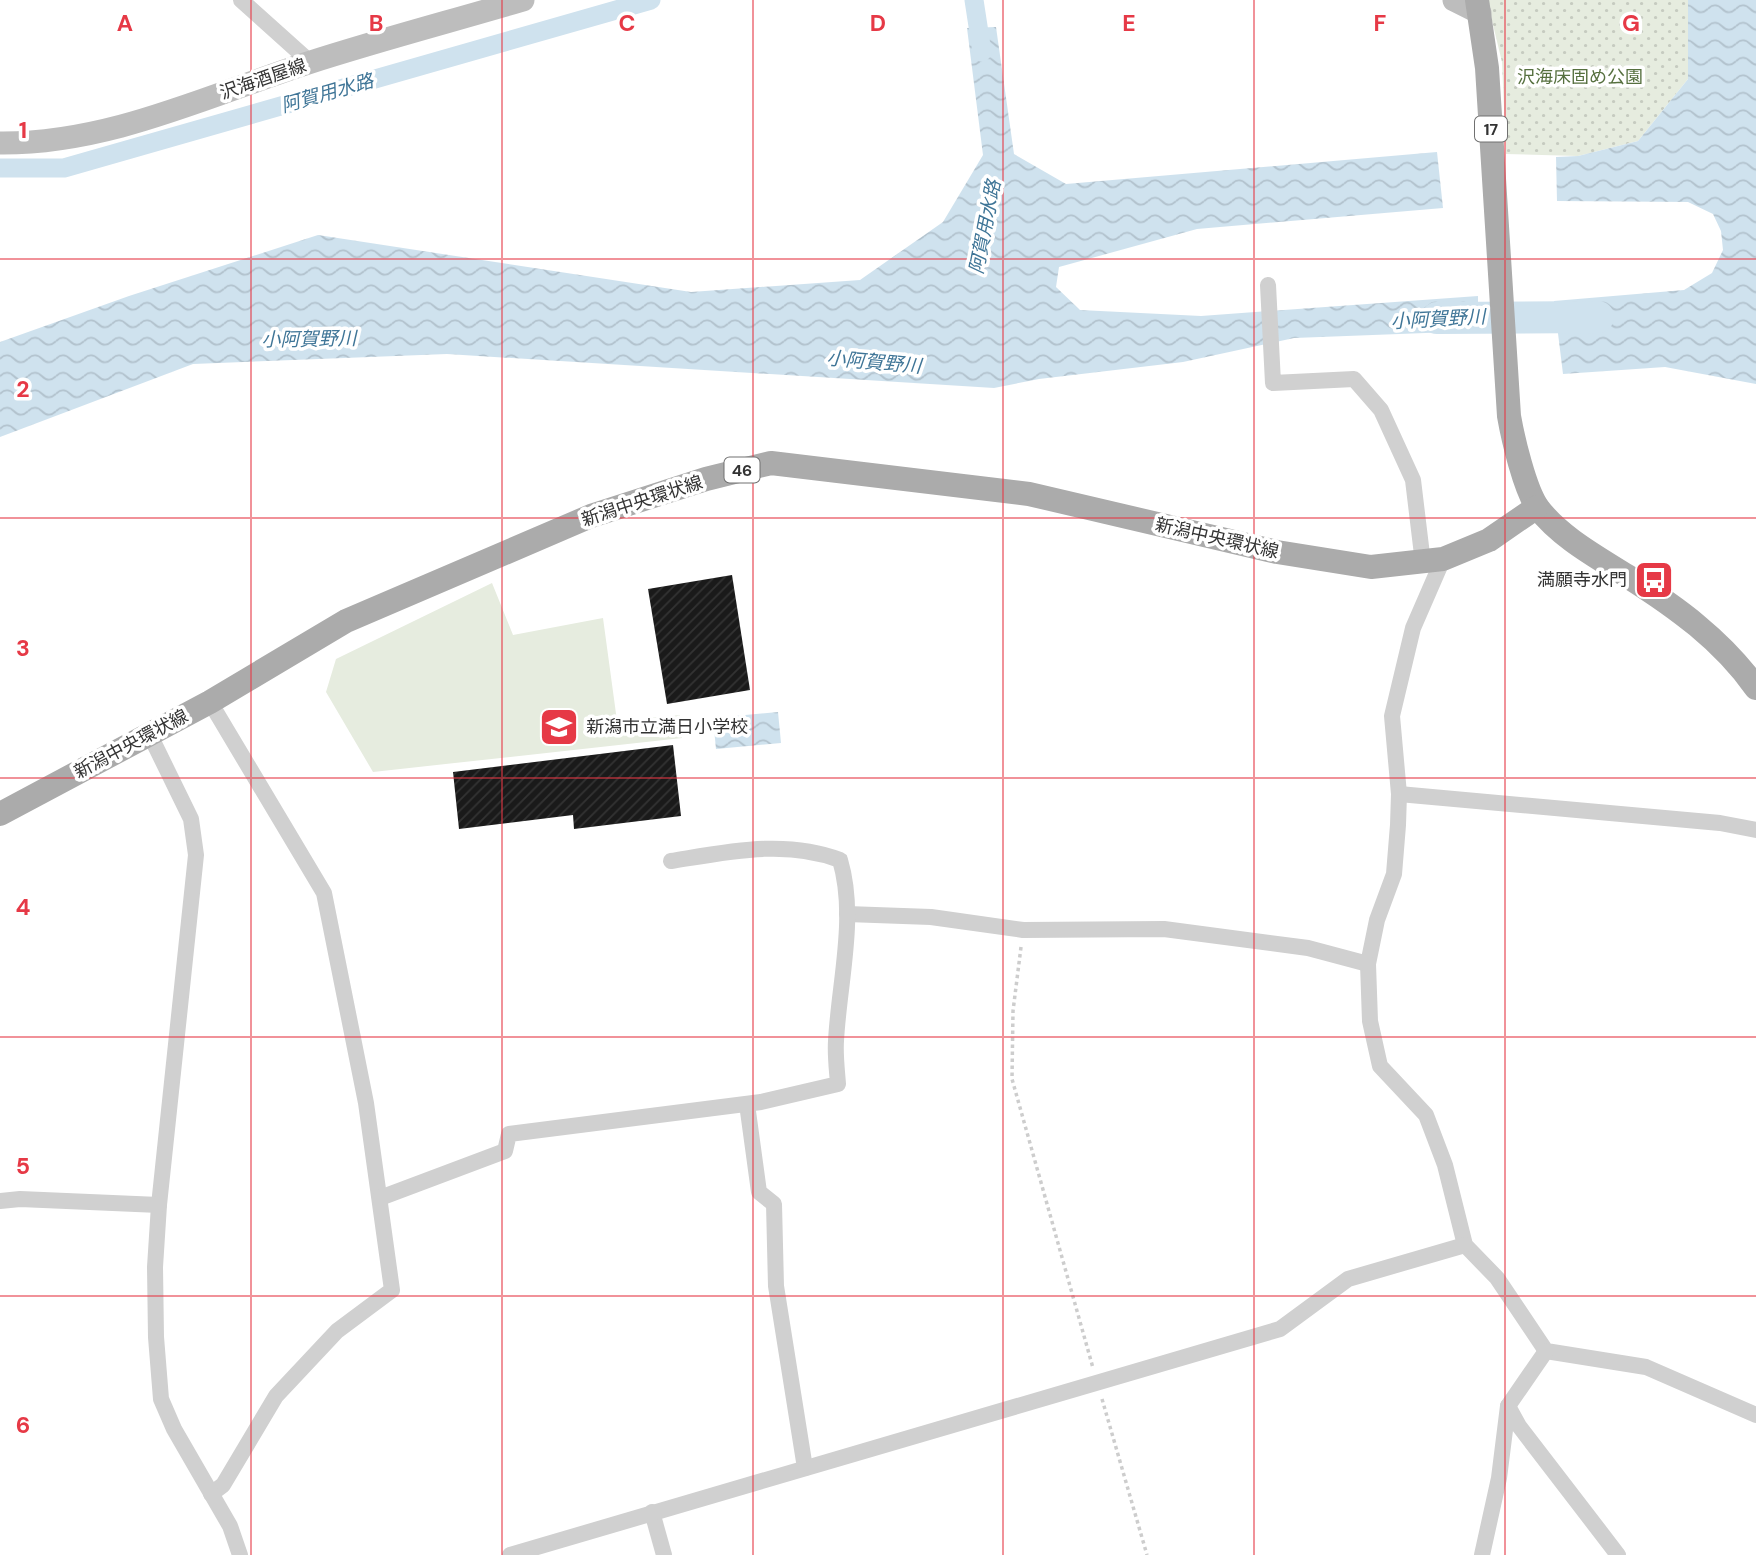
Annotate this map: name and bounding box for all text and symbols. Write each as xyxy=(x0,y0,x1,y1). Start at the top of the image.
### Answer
text: A xyxy=(117,8,133,38)
text: B xyxy=(369,8,383,38)
text: C xyxy=(619,8,635,38)
text: D xyxy=(870,8,886,38)
text: E xyxy=(1122,8,1136,38)
text: F xyxy=(1374,8,1387,38)
text: G xyxy=(1622,8,1640,38)
street label: 沢海酒屋線 xyxy=(217,53,309,105)
park label: 沢海床固め公園 xyxy=(1517,65,1643,89)
water label: 阿賀用水路 xyxy=(278,67,378,118)
text: 1 xyxy=(19,115,27,145)
road number: 17 xyxy=(1475,116,1507,141)
water label: 阿賀用水路 xyxy=(964,176,1007,276)
water label: 小阿賀野川 xyxy=(1390,304,1488,334)
water label: 小阿賀野川 xyxy=(261,326,359,352)
water label: 小阿賀野川 xyxy=(826,345,924,379)
text: 2 xyxy=(16,374,30,404)
road number: 46 xyxy=(724,457,760,482)
street label: 新潟中央環状線 xyxy=(578,470,706,532)
street label: 新潟中央環状線 xyxy=(1153,512,1281,564)
bus stop icon: 満願寺水門 xyxy=(1633,559,1675,601)
place label: 満願寺水門 xyxy=(1537,568,1627,592)
text: 3 xyxy=(16,633,30,663)
street label: 新潟中央環状線 xyxy=(70,704,192,784)
school or university icon: 新潟市立満日小学校 xyxy=(538,706,580,748)
place label: 新潟市立満日小学校 xyxy=(586,715,748,739)
text: 4 xyxy=(16,892,31,922)
text: 5 xyxy=(16,1151,30,1181)
text: 6 xyxy=(16,1410,30,1440)

